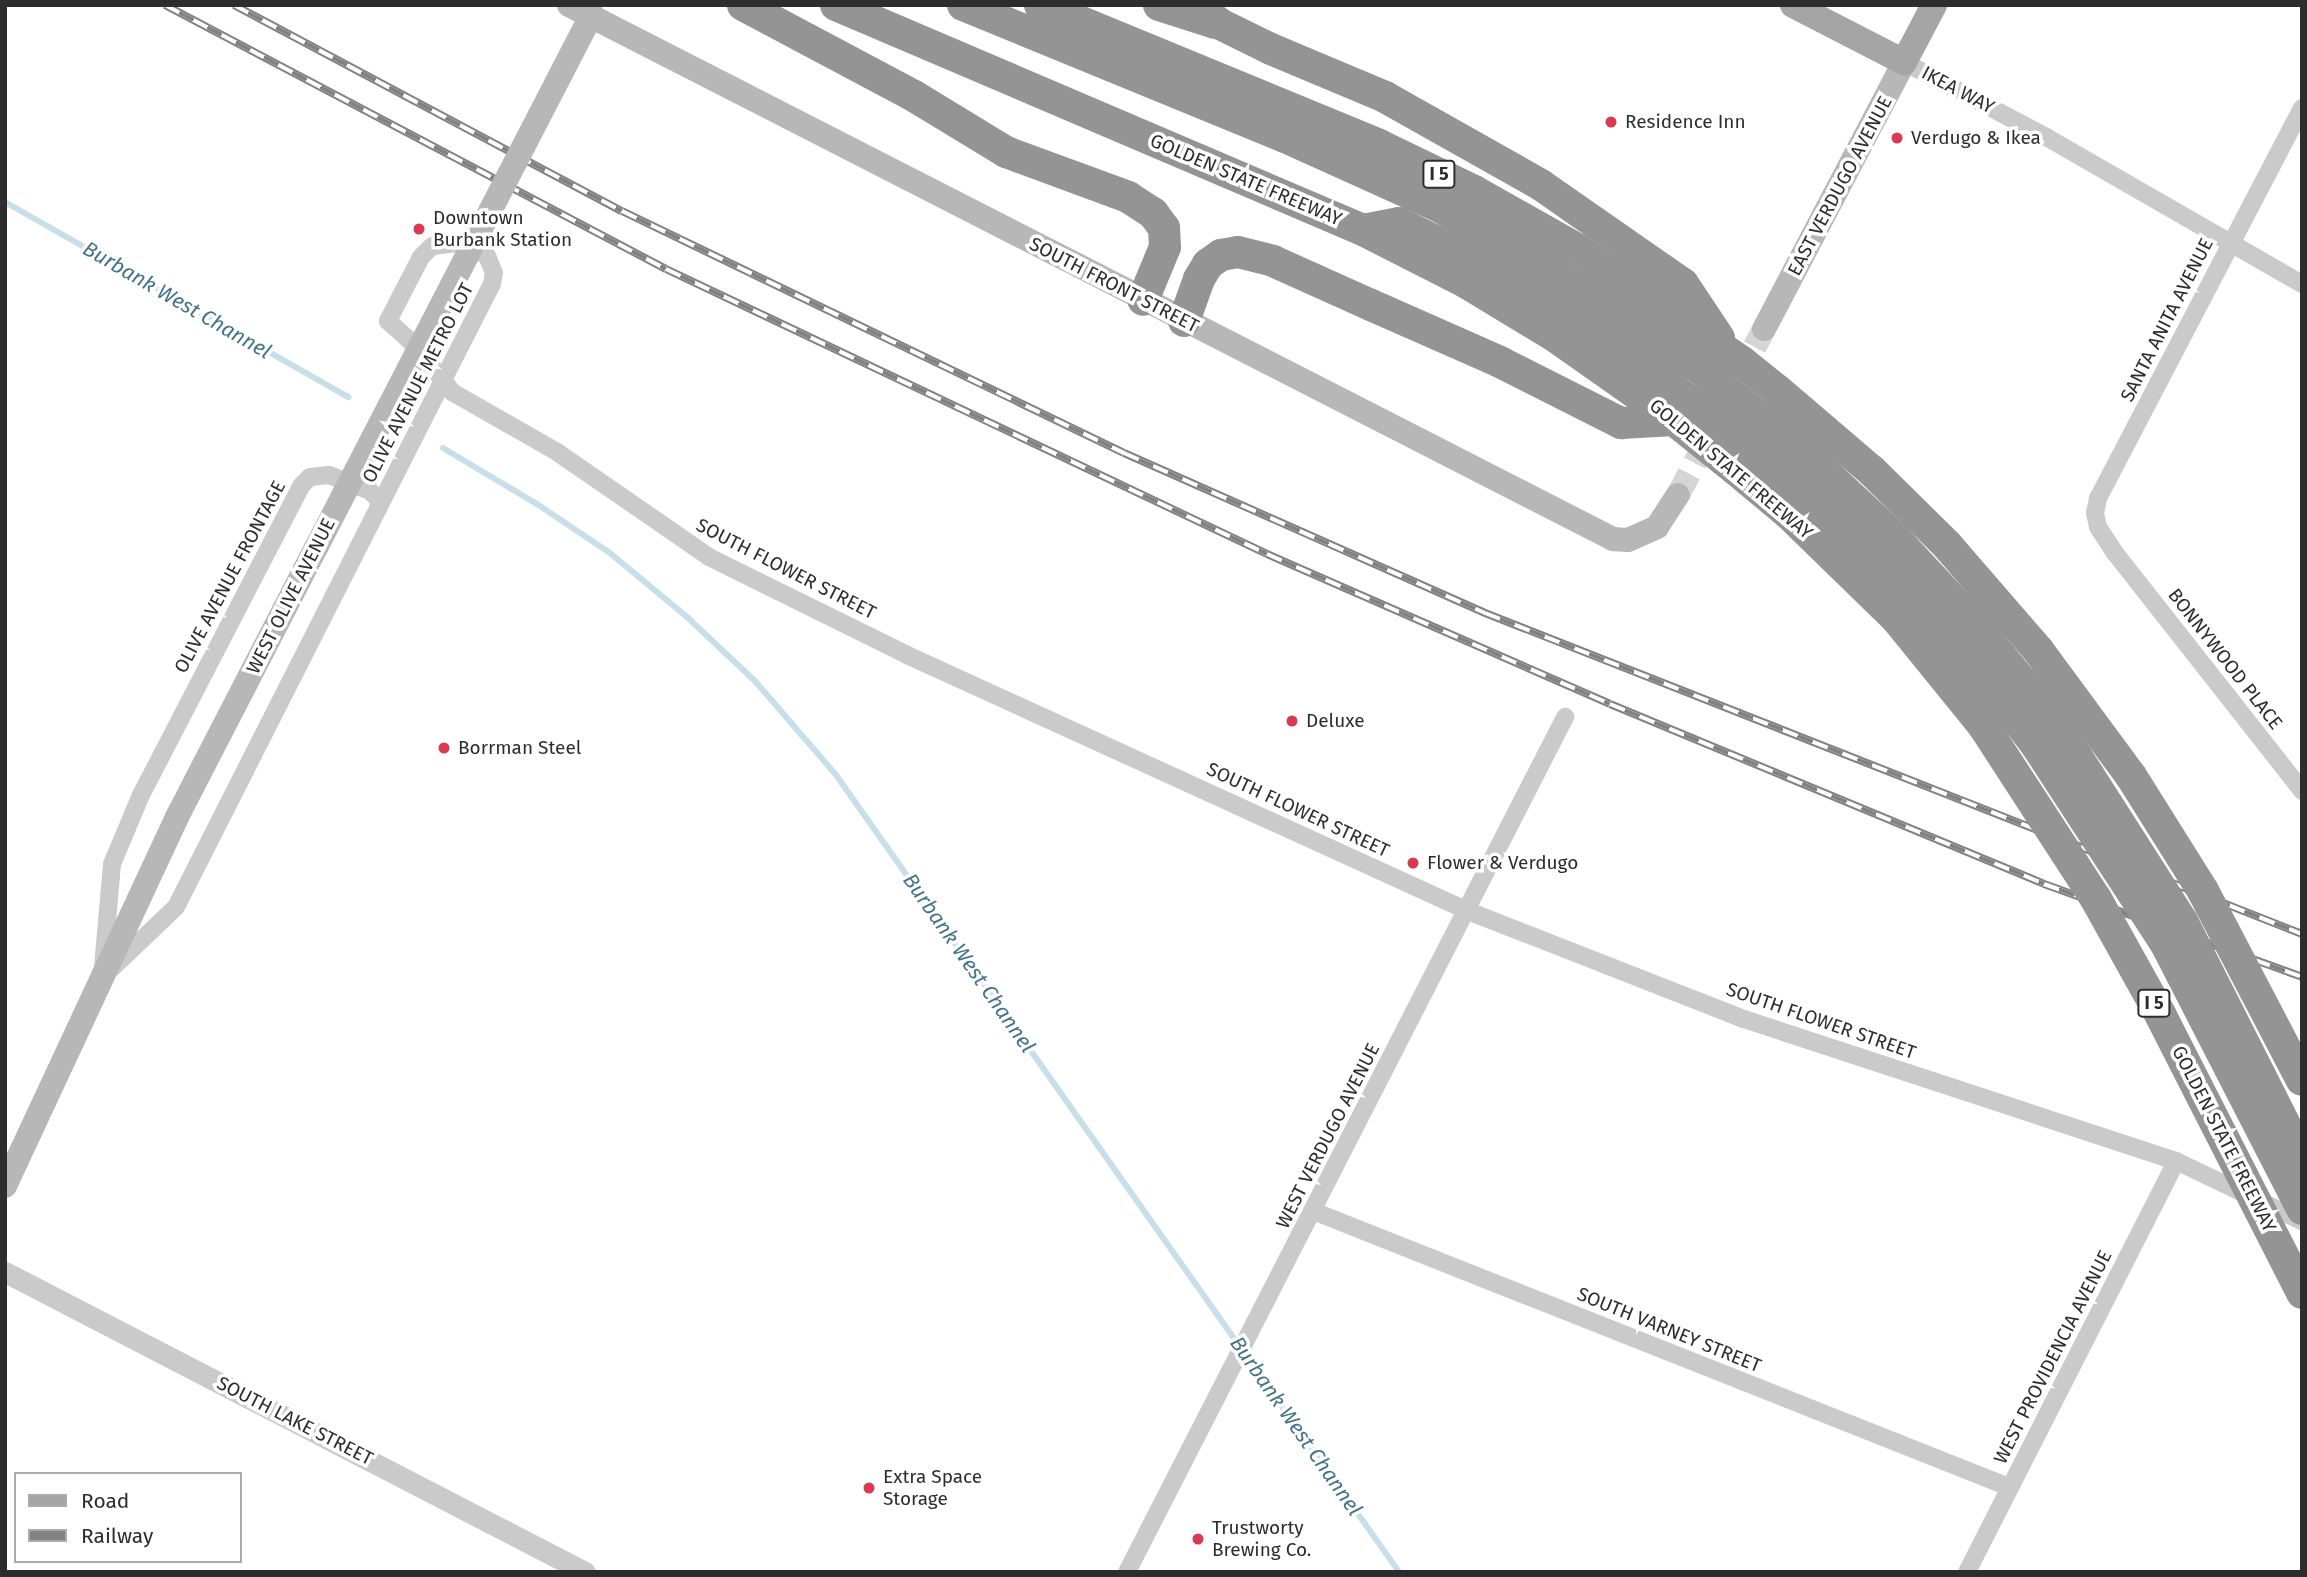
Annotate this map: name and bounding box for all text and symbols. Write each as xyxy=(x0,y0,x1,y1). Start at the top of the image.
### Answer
street label: IKEA WAY xyxy=(1918,61,1998,119)
street label: EAST VERDUGO AVENUE xyxy=(1783,92,1897,280)
place label: Residence Inn xyxy=(1625,111,1746,133)
marker: Residence Inn xyxy=(1603,114,1619,130)
place label: Verdugo & Ikea xyxy=(1911,127,2041,149)
street label: GOLDEN STATE FREEWAY xyxy=(1147,129,1345,231)
marker: Verdugo & Ikea xyxy=(1889,130,1905,146)
road number: I 5 xyxy=(1422,160,1456,188)
place label: Downtown Burbank Station xyxy=(433,207,572,251)
marker: Downtown Burbank Station xyxy=(411,221,427,237)
street label: SOUTH FRONT STREET xyxy=(1026,232,1202,338)
street label: SANTA ANITA AVENUE xyxy=(2116,235,2218,405)
water label: Burbank West Channel xyxy=(78,236,276,364)
street label: OLIVE AVENUE METRO LOT xyxy=(358,279,478,487)
street label: GOLDEN STATE FREEWAY xyxy=(1645,394,1817,544)
street label: OLIVE AVENUE FRONTAGE xyxy=(170,477,290,677)
street label: WEST OLIVE AVENUE xyxy=(242,514,340,678)
street label: SOUTH FLOWER STREET xyxy=(692,514,880,624)
street label: BONNYWOOD PLACE xyxy=(2163,584,2287,734)
place label: Deluxe xyxy=(1306,710,1365,732)
marker: Deluxe xyxy=(1284,713,1300,729)
place label: Borrman Steel xyxy=(458,737,581,759)
marker: Borrman Steel xyxy=(436,740,452,756)
street label: SOUTH FLOWER STREET xyxy=(1203,758,1393,862)
place label: Flower & Verdugo xyxy=(1427,852,1578,874)
marker: Flower & Verdugo xyxy=(1405,855,1421,871)
water label: Burbank West Channel xyxy=(898,868,1040,1058)
street label: SOUTH FLOWER STREET xyxy=(1723,978,1919,1064)
road number: I 5 xyxy=(2136,988,2172,1018)
street label: WEST VERDUGO AVENUE xyxy=(1271,1040,1385,1232)
street label: GOLDEN STATE FREEWAY xyxy=(2167,1042,2281,1236)
street label: WEST PROVIDENCIA AVENUE xyxy=(1989,1246,2117,1468)
street label: SOUTH VARNEY STREET xyxy=(1574,1283,1764,1377)
water label: Burbank West Channel xyxy=(1225,1331,1367,1521)
street label: SOUTH LAKE STREET xyxy=(213,1372,377,1470)
place label: Extra Space Storage xyxy=(883,1466,982,1510)
legend xyxy=(14,1472,242,1563)
marker: Extra Space Storage xyxy=(861,1480,877,1496)
text: Road xyxy=(81,1488,129,1514)
place label: Trustworty Brewing Co. xyxy=(1212,1517,1311,1561)
text: Railway xyxy=(81,1523,153,1549)
marker: Trustworty Brewing Co. xyxy=(1190,1531,1206,1547)

